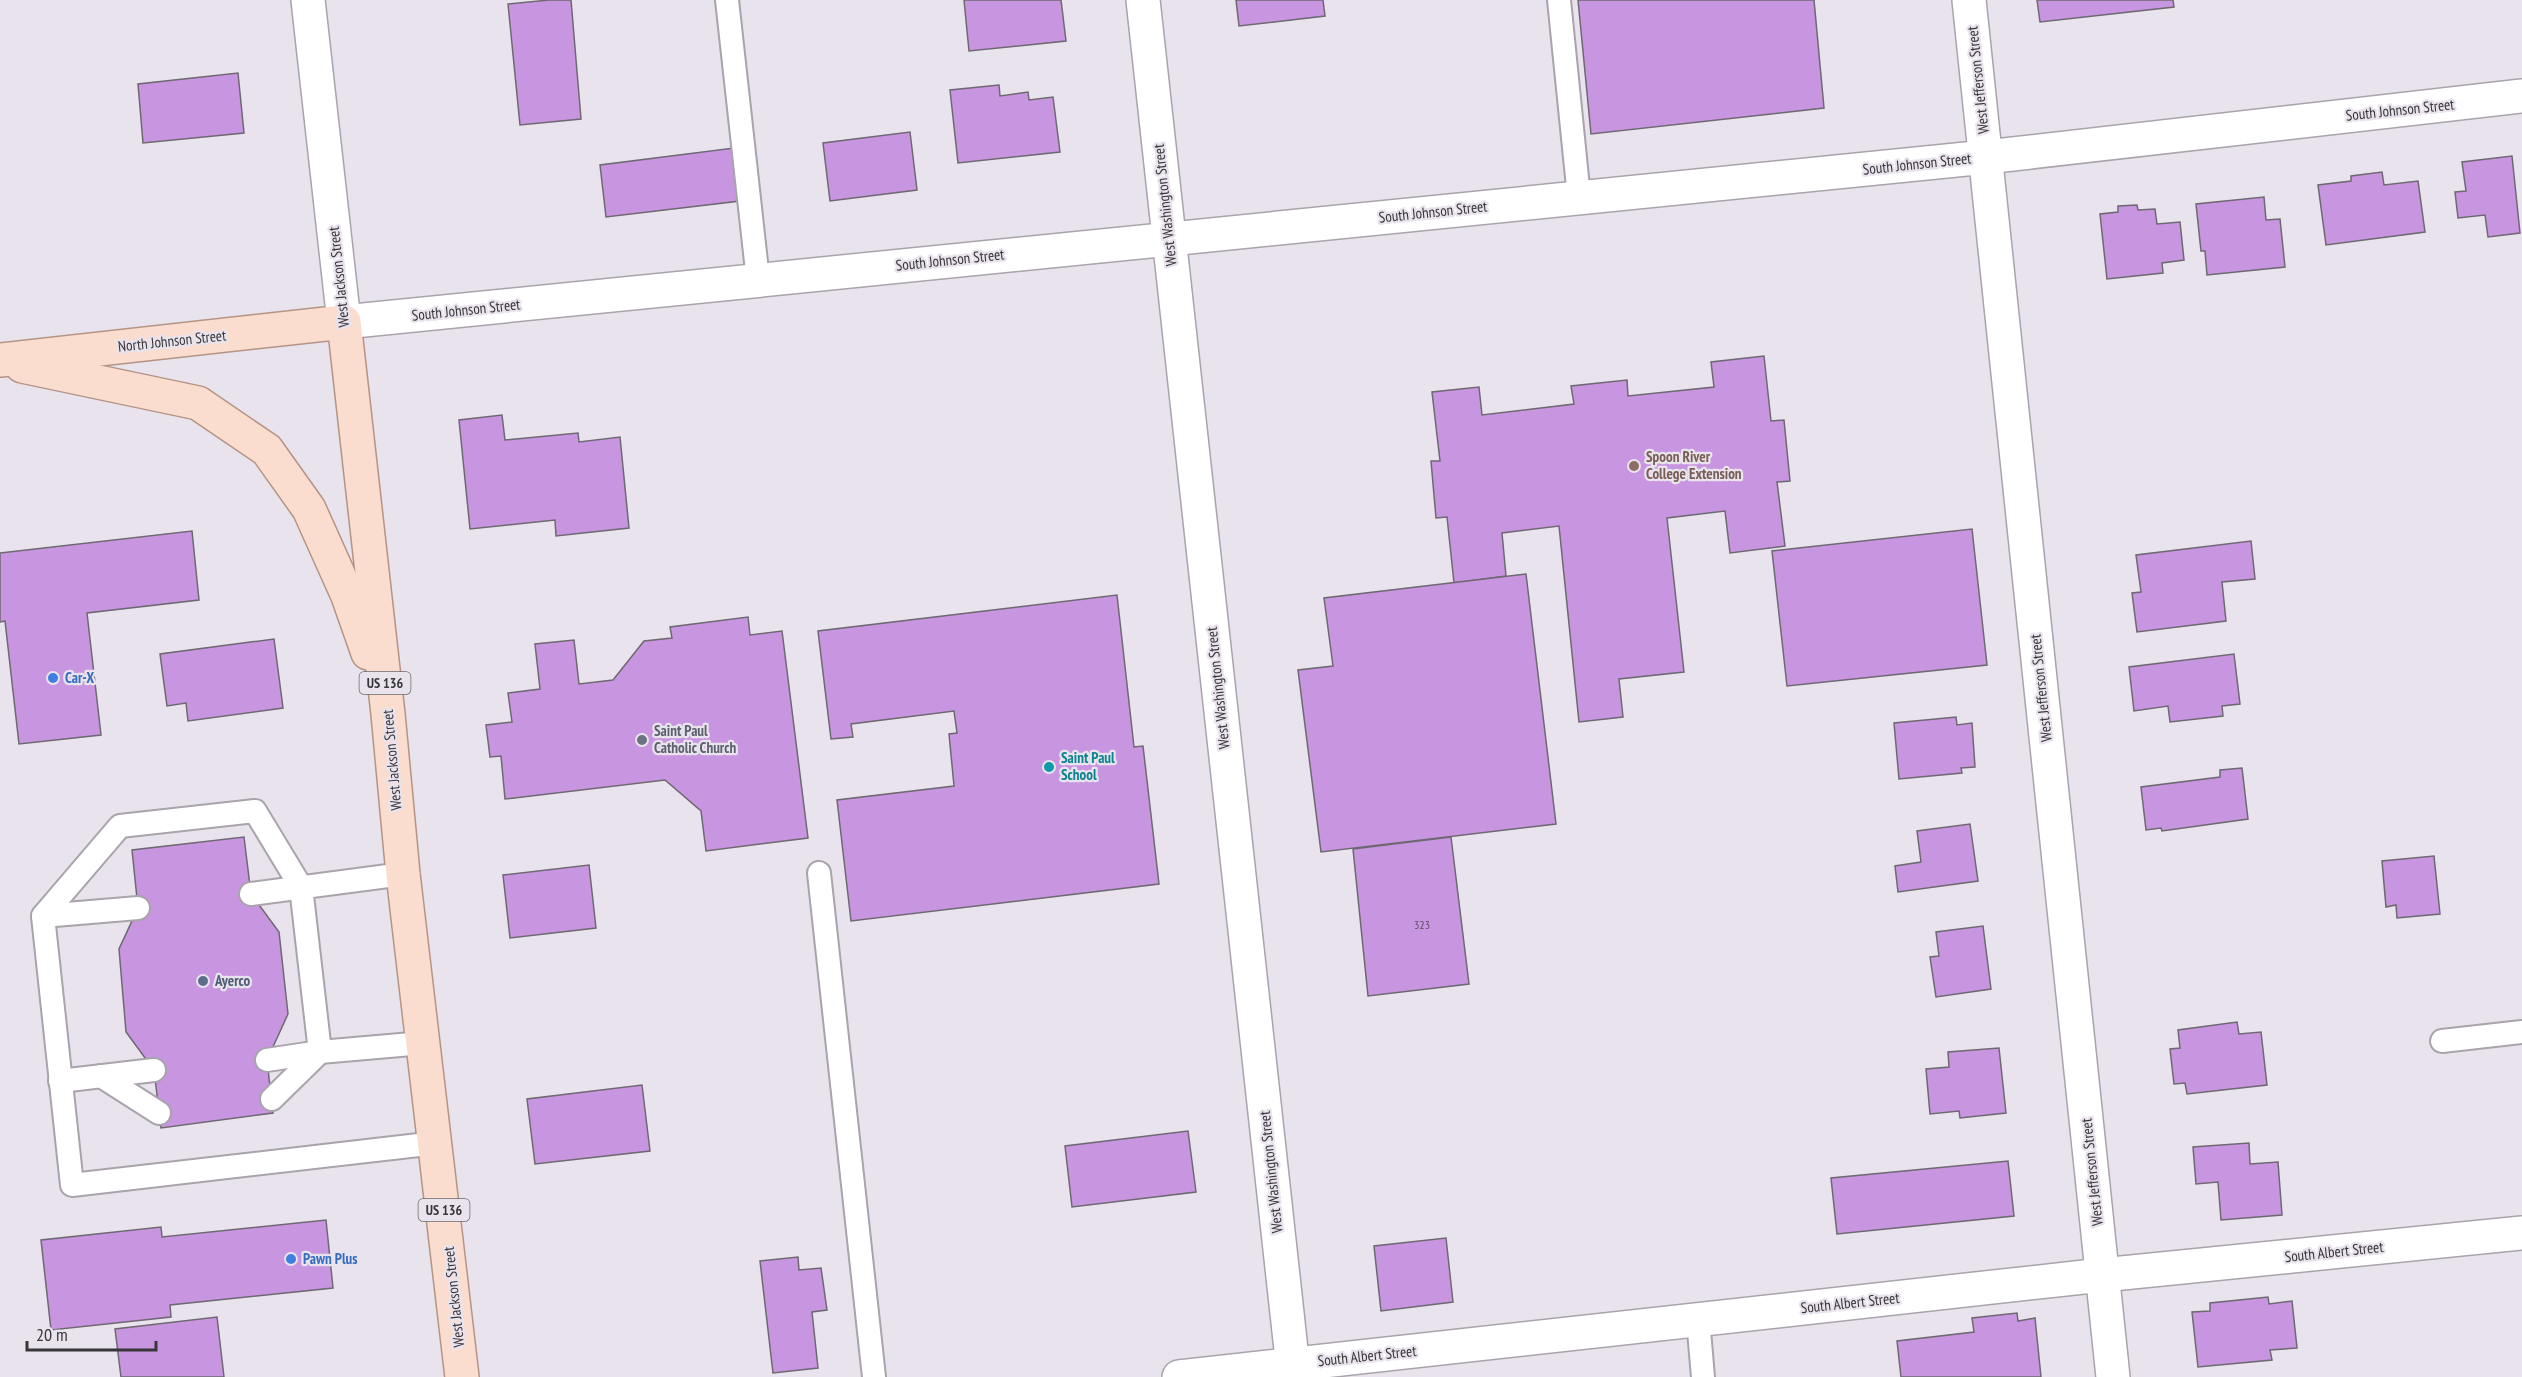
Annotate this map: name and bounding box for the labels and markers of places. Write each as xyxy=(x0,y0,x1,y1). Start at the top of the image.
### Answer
place label: Spoon River College Extension xyxy=(1646,447,1742,483)
marker: Spoon River College Extension xyxy=(1627,459,1641,473)
place label: Car-X xyxy=(65,668,94,687)
marker: Car-X xyxy=(46,671,60,685)
place label: Saint Paul Catholic Church xyxy=(654,721,736,757)
marker: Saint Paul Catholic Church xyxy=(635,733,649,747)
place label: Saint Paul School xyxy=(1061,748,1115,784)
marker: Saint Paul School xyxy=(1042,760,1056,774)
place label: Ayerco xyxy=(214,971,251,990)
marker: Ayerco xyxy=(196,974,210,988)
place label: Pawn Plus xyxy=(303,1249,358,1268)
marker: Pawn Plus xyxy=(284,1252,298,1266)

